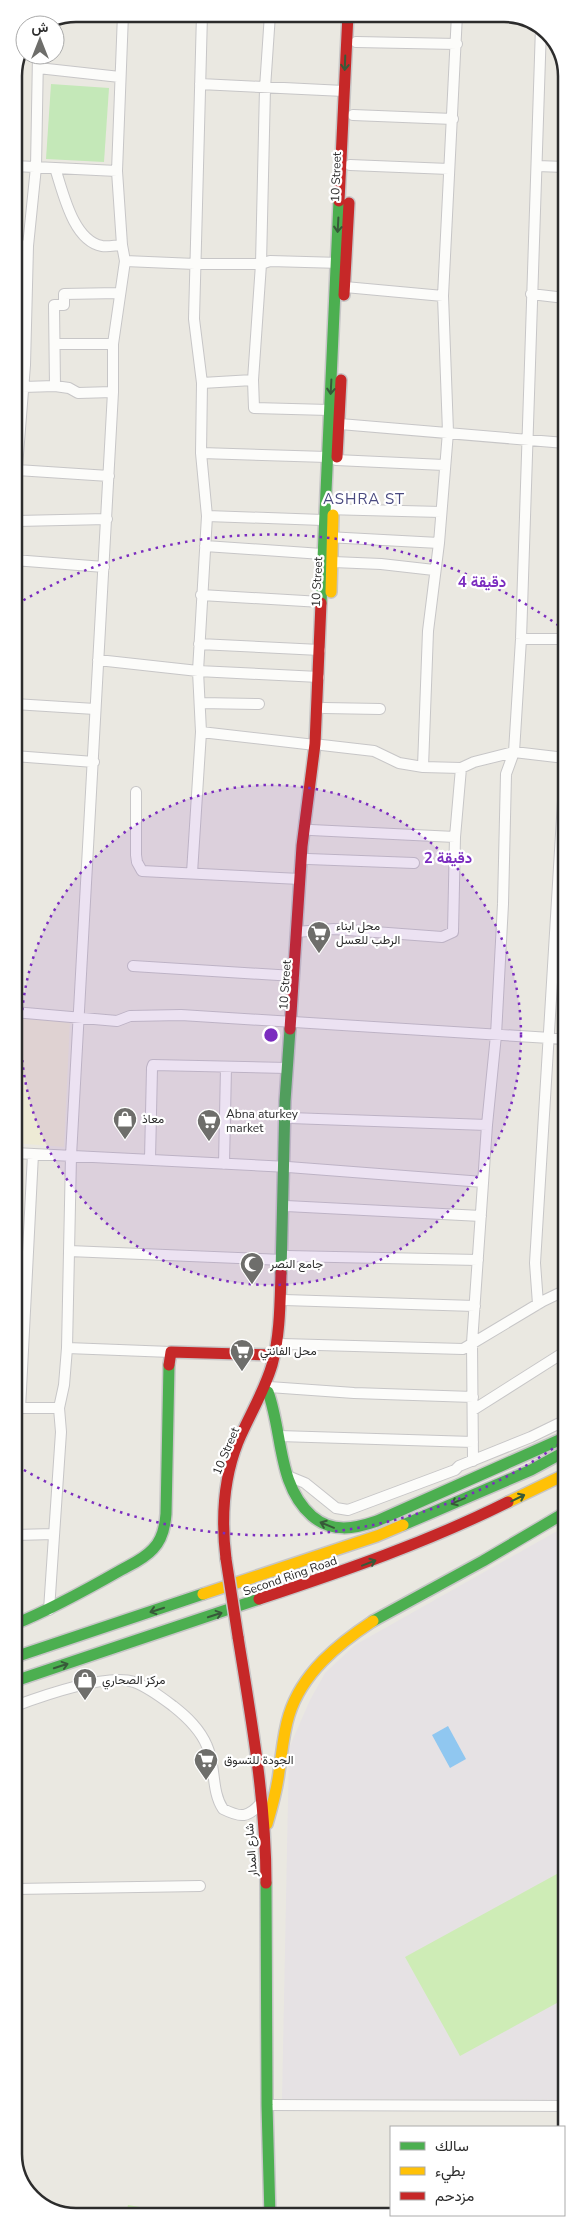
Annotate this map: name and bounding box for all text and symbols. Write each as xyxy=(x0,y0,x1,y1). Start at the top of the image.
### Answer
north arrow xyxy=(15,15,65,65)
text: ش xyxy=(32,18,49,37)
one-way arrow xyxy=(341,55,350,71)
street label: 10 Street xyxy=(327,151,345,202)
one-way arrow xyxy=(333,217,342,233)
one-way arrow xyxy=(326,379,335,395)
district label: ASHRA ST xyxy=(323,489,405,509)
street label: 10 Street xyxy=(308,556,326,608)
text: 4 دقيقة xyxy=(458,572,506,592)
text: 2 دقيقة xyxy=(424,848,472,868)
place label: محل ابناء الرطب للعسل xyxy=(336,918,400,948)
supermarket icon: محل ابناء الرطب للعسل xyxy=(306,920,332,954)
street label: 10 Street xyxy=(275,959,295,1011)
centre of rings xyxy=(262,1026,280,1044)
shop icon: معاذ xyxy=(112,1106,138,1140)
place label: Abna aturkey market xyxy=(226,1106,299,1136)
supermarket icon: Abna aturkey market xyxy=(196,1108,222,1142)
place label: معاذ xyxy=(142,1111,164,1127)
mosque icon: جامع النصر xyxy=(239,1251,265,1285)
place label: جامع النصر xyxy=(269,1256,323,1273)
supermarket icon: محل الفانتي xyxy=(229,1338,255,1372)
place label: محل الفانتي xyxy=(260,1343,317,1361)
street label: 10 Street xyxy=(209,1424,243,1477)
one-way arrow xyxy=(510,1493,525,1502)
one-way arrow xyxy=(451,1497,466,1507)
one-way arrow xyxy=(320,1520,335,1529)
street label: Second Ring Road xyxy=(241,1552,339,1600)
one-way arrow xyxy=(361,1558,376,1567)
one-way arrow xyxy=(150,1606,166,1615)
one-way arrow xyxy=(207,1610,223,1620)
one-way arrow xyxy=(53,1661,68,1670)
shop icon: مركز الصحاري xyxy=(72,1667,98,1701)
place label: مركز الصحاري xyxy=(102,1672,165,1690)
supermarket icon: الجودة للتسوق xyxy=(193,1747,219,1781)
place label: الجودة للتسوق xyxy=(224,1752,294,1768)
street label: شارع المدار xyxy=(241,1823,262,1878)
legend xyxy=(390,2126,565,2216)
text: سالك xyxy=(435,2136,469,2156)
text: بطيء xyxy=(435,2161,465,2184)
text: مزدحم xyxy=(435,2186,474,2206)

